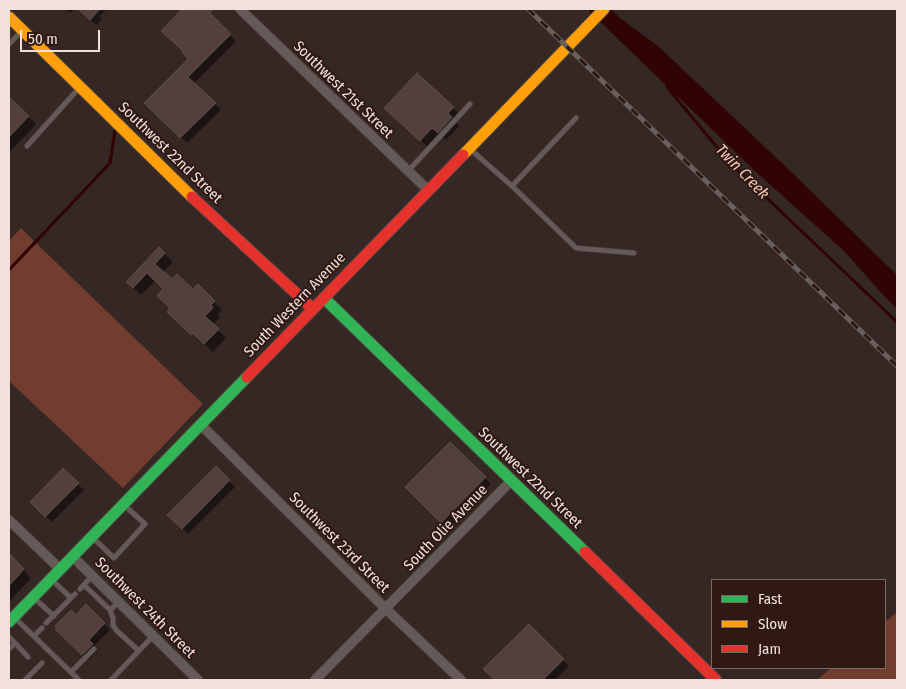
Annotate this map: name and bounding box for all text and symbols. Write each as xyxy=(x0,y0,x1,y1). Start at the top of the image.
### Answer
scale bar xyxy=(22,20,102,52)
text: 50 m xyxy=(28,30,58,48)
street label: Southwest 21st Street xyxy=(289,38,397,142)
street label: Southwest 22nd Street xyxy=(114,99,226,207)
water label: Twin Creek xyxy=(711,140,773,204)
street label: South Western Avenue xyxy=(241,249,349,361)
street label: Southwest 22nd Street xyxy=(474,424,586,532)
street label: South Olie Avenue xyxy=(400,481,492,575)
street label: Southwest 23rd Street xyxy=(285,489,393,597)
street label: Southwest 24th Street xyxy=(91,554,199,662)
legend xyxy=(711,579,886,669)
text: Fast xyxy=(758,590,782,608)
text: Slow xyxy=(758,615,787,633)
text: Jam xyxy=(758,640,781,658)

